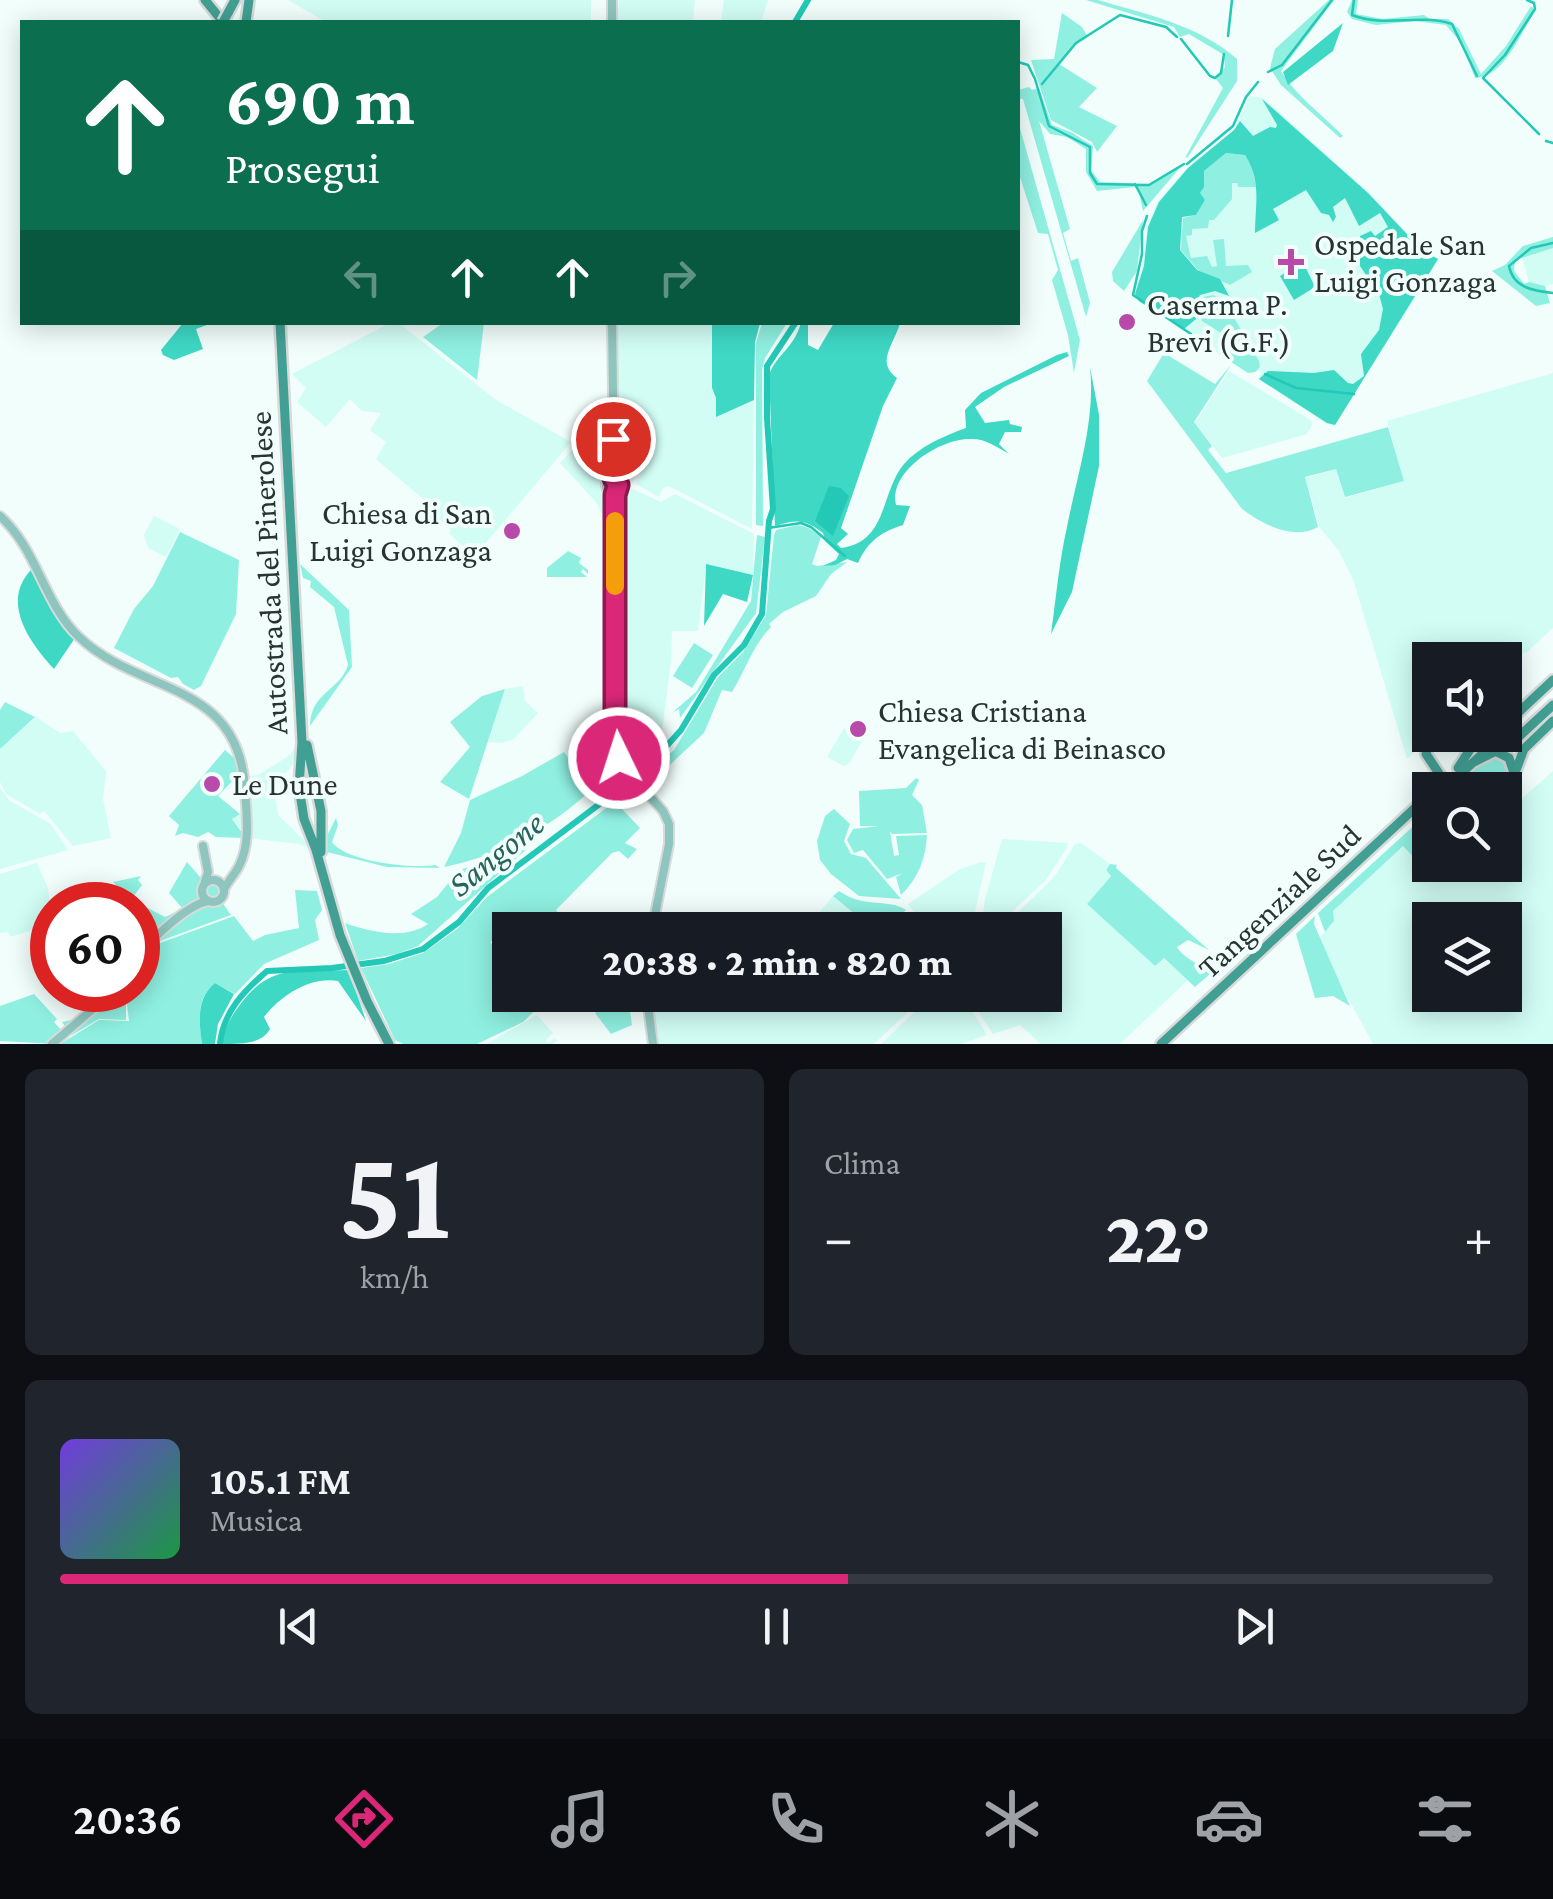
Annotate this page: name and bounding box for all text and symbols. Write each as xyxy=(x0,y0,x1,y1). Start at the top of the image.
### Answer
icon: ahead xyxy=(60,60,190,190)
text: 690 m xyxy=(225,61,415,139)
text: Prosegui xyxy=(225,143,380,193)
place label: Ospedale San Luigi Gonzaga xyxy=(1314,226,1497,299)
marker: Ospedale San Luigi Gonzaga xyxy=(1278,249,1304,275)
icon: left xyxy=(335,250,390,305)
icon: ahead xyxy=(440,250,495,305)
icon: ahead xyxy=(545,250,600,305)
icon: right xyxy=(650,250,705,305)
place label: Caserma P. Brevi (G.F.) xyxy=(1147,286,1291,360)
marker: Caserma P. Brevi (G.F.) xyxy=(1116,311,1138,333)
pin xyxy=(571,397,656,482)
street label: Autostrada del Pinerolese xyxy=(242,410,294,736)
icon: arrive xyxy=(586,412,641,467)
place label: Chiesa di San Luigi Gonzaga xyxy=(309,495,492,568)
marker: Chiesa di San Luigi Gonzaga xyxy=(501,520,523,542)
map controls xyxy=(1412,642,1522,1012)
button: sound xyxy=(1412,642,1522,752)
place label: Chiesa Cristiana Evangelica di Beinasco xyxy=(878,693,1166,766)
position arrow xyxy=(567,706,671,810)
marker: Chiesa Cristiana Evangelica di Beinasco xyxy=(847,718,869,740)
place label: Le Dune xyxy=(232,766,338,802)
button: search xyxy=(1412,772,1522,882)
marker: Le Dune xyxy=(201,773,223,795)
water label: Sangone xyxy=(440,804,552,904)
street label: Tangenziale Sud xyxy=(1190,817,1368,985)
speed limit sign: 60 xyxy=(30,882,160,1012)
button: layers xyxy=(1412,902,1522,1012)
text: 20:38 · 2 min · 820 m xyxy=(602,941,952,983)
text: 51 xyxy=(339,1121,450,1266)
text: Clima xyxy=(824,1145,900,1181)
text: 22° xyxy=(1105,1195,1212,1278)
text: − xyxy=(824,1207,853,1268)
text: + xyxy=(1464,1207,1493,1268)
text: km/h xyxy=(360,1259,429,1295)
text: 105.1 FM xyxy=(210,1460,351,1502)
text: Musica xyxy=(210,1502,303,1538)
icon: previous xyxy=(271,1599,326,1654)
icon: pause xyxy=(749,1599,804,1654)
icon: next xyxy=(1227,1599,1282,1654)
icon: directions xyxy=(329,1784,399,1854)
icon: music xyxy=(545,1784,615,1854)
icon: phone xyxy=(761,1784,831,1854)
icon: climate xyxy=(977,1784,1047,1854)
icon: car xyxy=(1194,1784,1264,1854)
icon: filters xyxy=(1410,1784,1480,1854)
text: 20:36 xyxy=(73,1794,182,1844)

